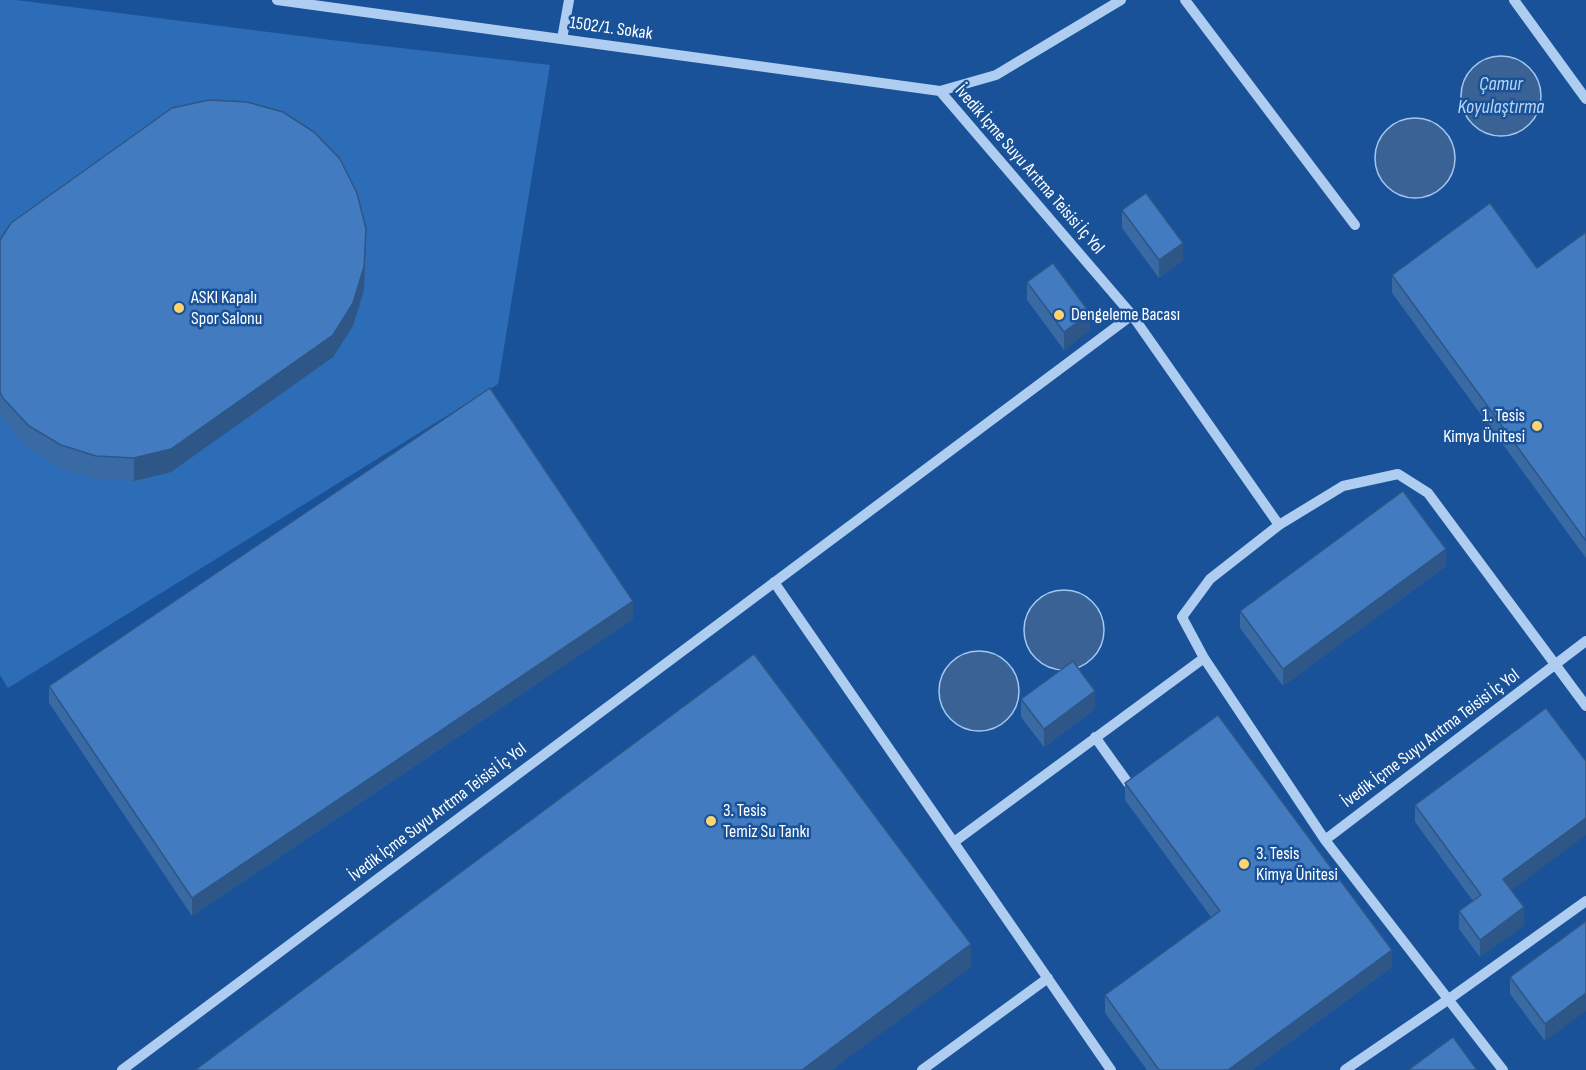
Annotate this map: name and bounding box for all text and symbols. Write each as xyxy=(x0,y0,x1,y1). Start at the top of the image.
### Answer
street label: 1502/1. Sokak xyxy=(568,12,654,46)
water label: Çamur Koyulaştırma xyxy=(1458,73,1544,120)
street label: İvedik İçme Suyu Arıtma Teisisi İç Yol xyxy=(950,81,1108,259)
place label: ASKI Kapalı Spor Salonu xyxy=(191,287,262,330)
marker: ASKI Kapalı Spor Salonu xyxy=(172,301,186,315)
place label: Dengeleme Bacası xyxy=(1071,304,1180,326)
marker: Dengeleme Bacası xyxy=(1052,308,1066,322)
place label: 1. Tesis Kimya Ünitesi xyxy=(1443,405,1525,448)
marker: 1. Tesis Kimya Ünitesi xyxy=(1530,419,1544,433)
street label: İvedik İçme Suyu Arıtma Teisisi İç Yol xyxy=(1338,665,1524,813)
street label: İvedik İçme Suyu Arıtma Teisisi İç Yol xyxy=(345,739,531,887)
place label: 3. Tesis Temiz Su Tankı xyxy=(723,800,810,842)
marker: 3. Tesis Temiz Su Tankı xyxy=(704,814,718,828)
place label: 3. Tesis Kimya Ünitesi xyxy=(1256,843,1338,886)
marker: 3. Tesis Kimya Ünitesi xyxy=(1237,857,1251,871)

